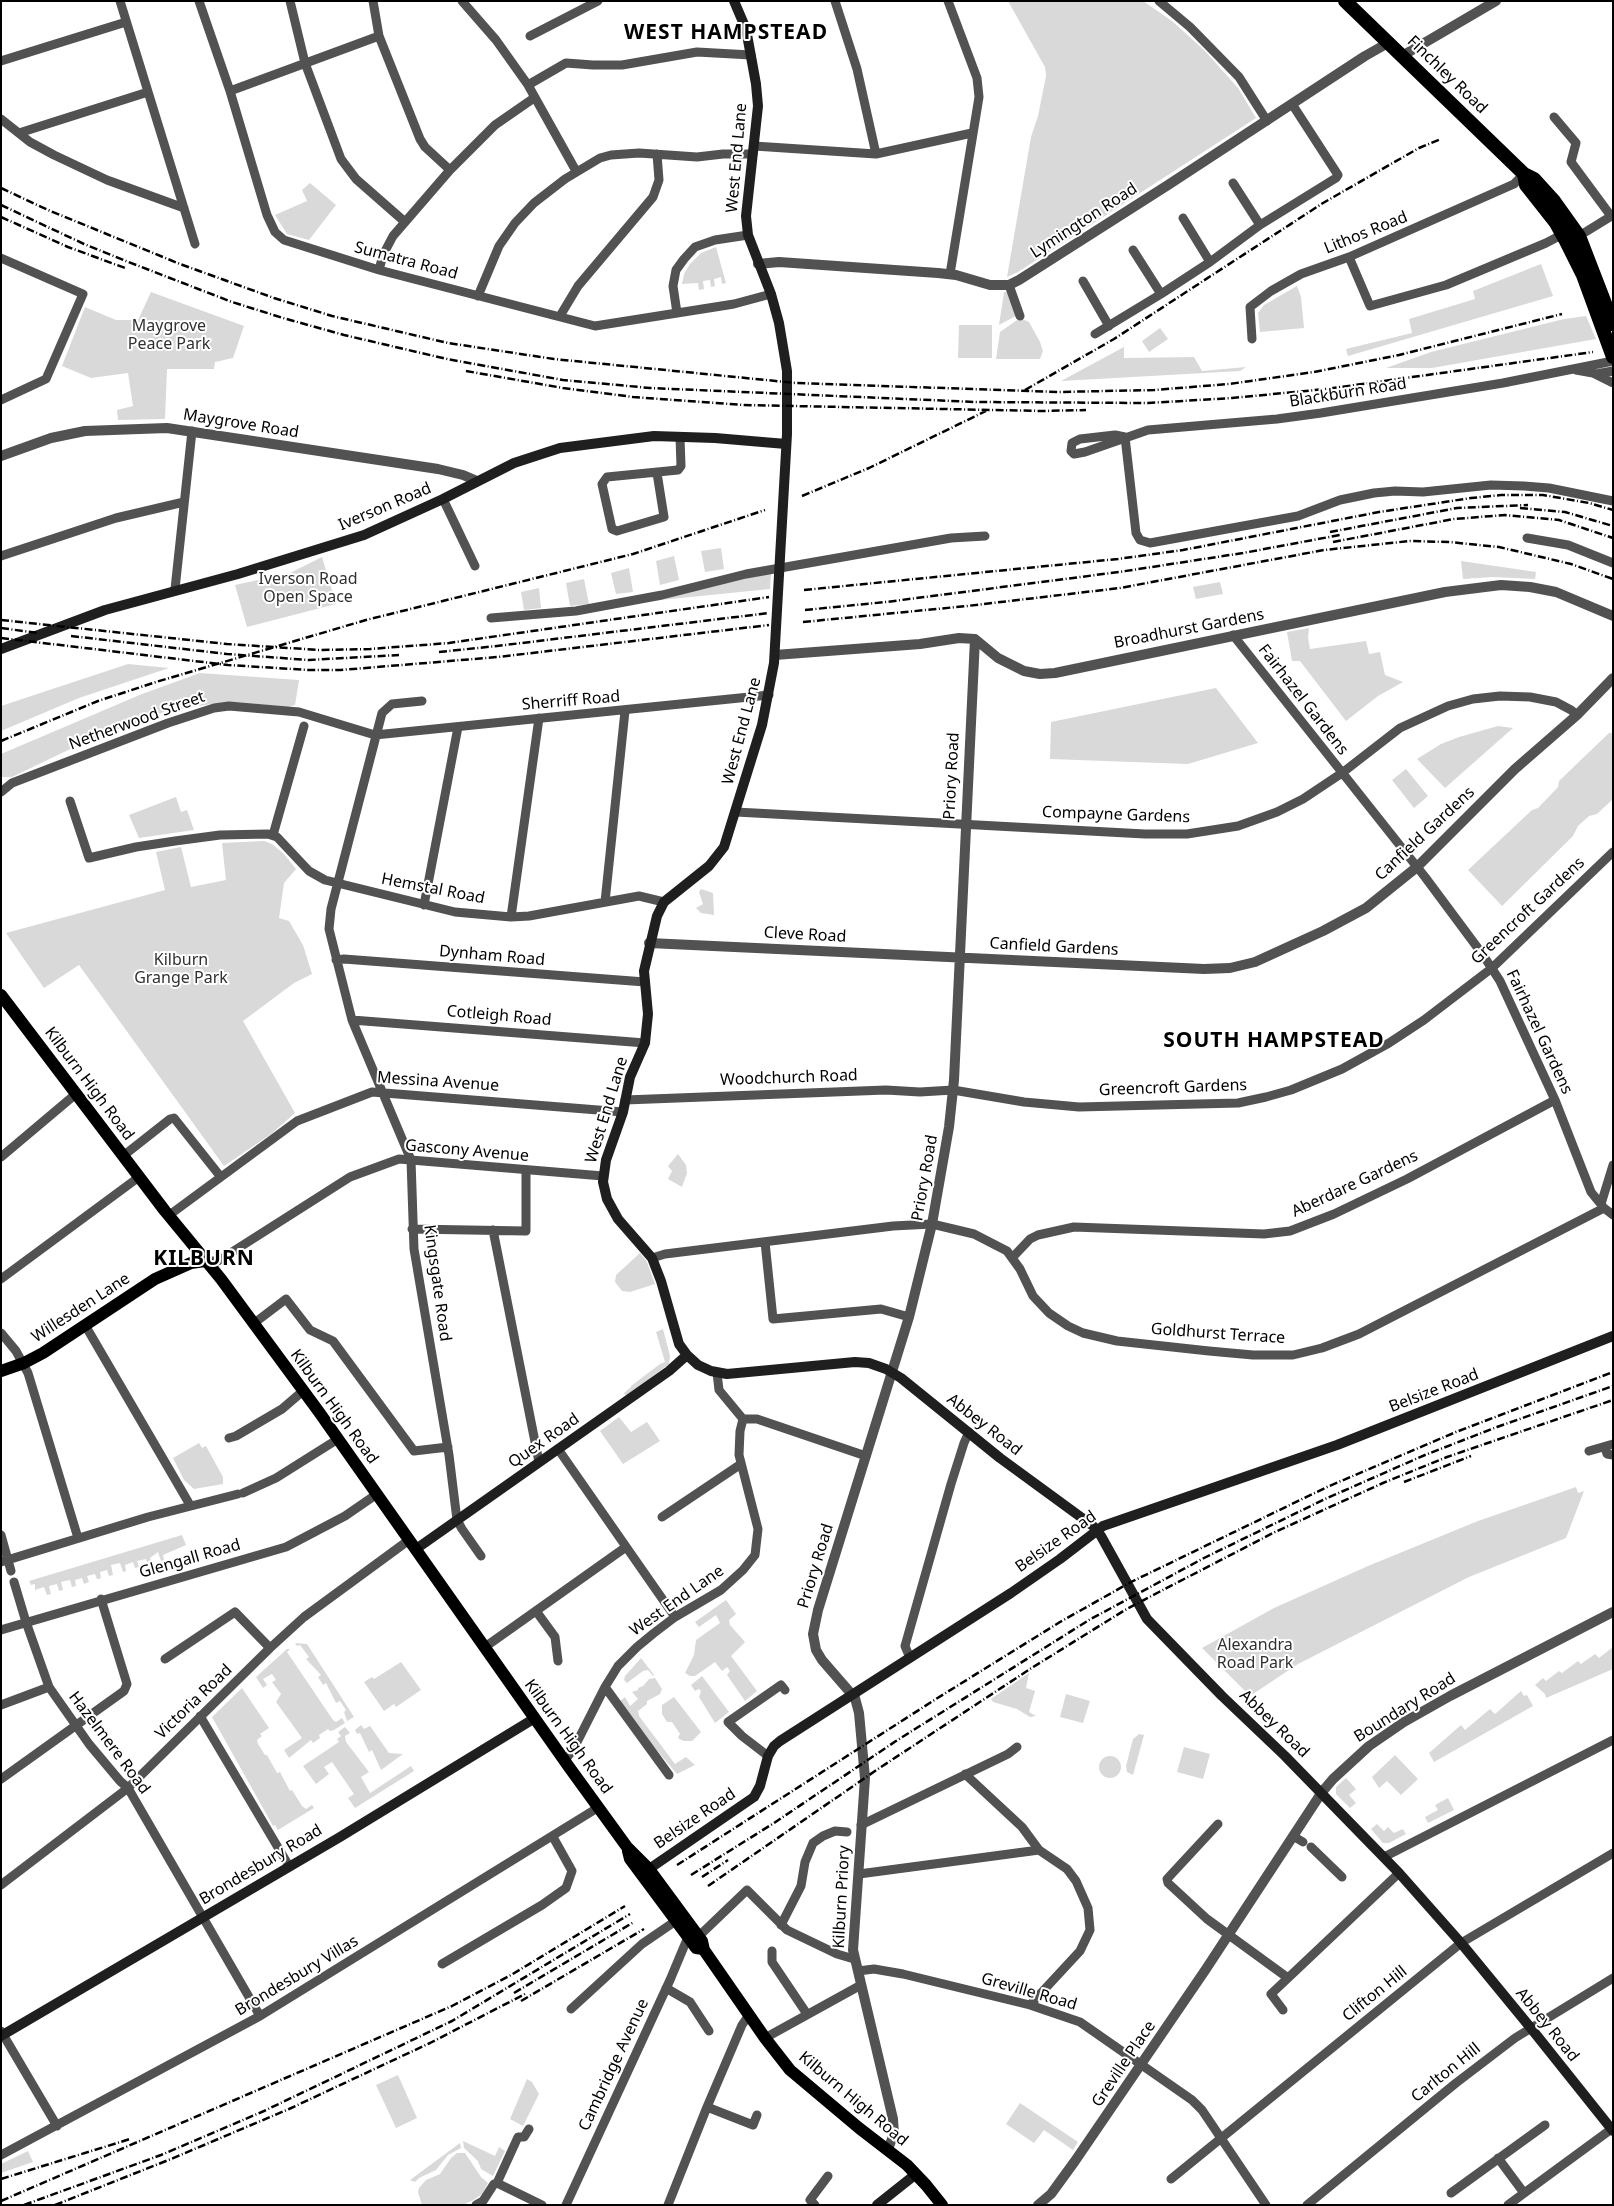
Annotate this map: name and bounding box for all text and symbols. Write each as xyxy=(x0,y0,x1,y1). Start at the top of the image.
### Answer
district label: WEST HAMPSTEAD xyxy=(622,20,830,46)
street label: Finchley Road xyxy=(1403,32,1491,118)
street label: West End Lane xyxy=(723,102,751,214)
street label: Lymington Road xyxy=(1027,179,1141,263)
street label: Lithos Road xyxy=(1322,208,1410,258)
street label: Sumatra Road xyxy=(352,238,460,284)
park label: Maygrove Peace Park xyxy=(128,316,210,354)
street label: Blackburn Road xyxy=(1288,374,1408,412)
street label: Maygrove Road xyxy=(182,405,300,443)
street label: Iverson Road xyxy=(336,479,434,535)
park label: Iverson Road Open Space xyxy=(258,569,358,607)
street label: Broadhurst Gardens xyxy=(1112,605,1266,653)
street label: Fairhazel Gardens xyxy=(1254,641,1352,759)
street label: West End Lane xyxy=(718,675,766,787)
street label: Sherriff Road xyxy=(521,687,621,715)
street label: Netherwood Street xyxy=(66,688,208,754)
street label: Priory Road xyxy=(940,732,964,820)
street label: Canfield Gardens xyxy=(1371,783,1479,885)
street label: Compayne Gardens xyxy=(1042,803,1190,827)
street label: Greencroft Gardens xyxy=(1467,853,1589,969)
street label: Hemstal Road xyxy=(380,870,486,908)
street label: Cleve Road xyxy=(763,923,847,947)
street label: Canfield Gardens xyxy=(989,934,1119,960)
street label: Dynham Road xyxy=(438,942,546,970)
park label: Kilburn Grange Park xyxy=(134,950,228,988)
street label: Fairhazel Gardens xyxy=(1502,967,1576,1097)
street label: Cotleigh Road xyxy=(446,1002,552,1030)
street label: Kilburn High Road xyxy=(40,1024,138,1144)
district label: SOUTH HAMPSTEAD xyxy=(1161,1028,1387,1054)
street label: West End Lane xyxy=(582,1054,632,1166)
street label: Woodchurch Road xyxy=(720,1066,858,1090)
street label: Messina Avenue xyxy=(376,1068,500,1096)
street label: Greencroft Gardens xyxy=(1099,1076,1247,1100)
street label: Priory Road xyxy=(908,1133,942,1223)
street label: Gascony Avenue xyxy=(404,1136,530,1166)
street label: Aberdare Gardens xyxy=(1289,1146,1421,1222)
street label: Kingsgate Road xyxy=(419,1223,455,1343)
district label: KILBURN xyxy=(152,1246,256,1272)
street label: Willesden Lane xyxy=(28,1269,134,1347)
street label: Goldhurst Terrace xyxy=(1150,1320,1286,1348)
street label: Kilburn High Road xyxy=(286,1346,382,1468)
street label: Belsize Road xyxy=(1386,1365,1482,1417)
street label: Abbey Road xyxy=(943,1390,1025,1460)
street label: Quex Road xyxy=(505,1410,583,1472)
street label: Belsize Road xyxy=(1012,1507,1100,1577)
street label: Priory Road xyxy=(794,1521,838,1611)
street label: Glengall Road xyxy=(137,1535,243,1583)
street label: West End Lane xyxy=(626,1562,728,1640)
park label: Alexandra Road Park xyxy=(1217,1635,1293,1673)
street label: Victoria Road xyxy=(152,1661,236,1743)
street label: Boundary Road xyxy=(1351,1669,1459,1747)
street label: Kilburn High Road xyxy=(520,1676,616,1798)
street label: Abbey Road xyxy=(1235,1686,1313,1762)
street label: Hazelmere Road xyxy=(64,1688,154,1798)
street label: Belsize Road xyxy=(650,1785,740,1853)
street label: Brondesbury Road xyxy=(196,1821,326,1909)
street label: Kilburn Priory xyxy=(830,1845,854,1949)
street label: Brondesbury Villas xyxy=(232,1932,362,2020)
street label: Clifton Hill xyxy=(1339,1962,1411,2026)
street label: Greville Road xyxy=(979,1969,1079,2015)
street label: Abbey Road xyxy=(1511,1984,1583,2066)
street label: Cambridge Avenue xyxy=(575,1996,653,2134)
street label: Greville Place xyxy=(1088,2017,1160,2111)
street label: Carlton Hill xyxy=(1407,2039,1485,2107)
street label: Kilburn High Road xyxy=(794,2048,912,2150)

